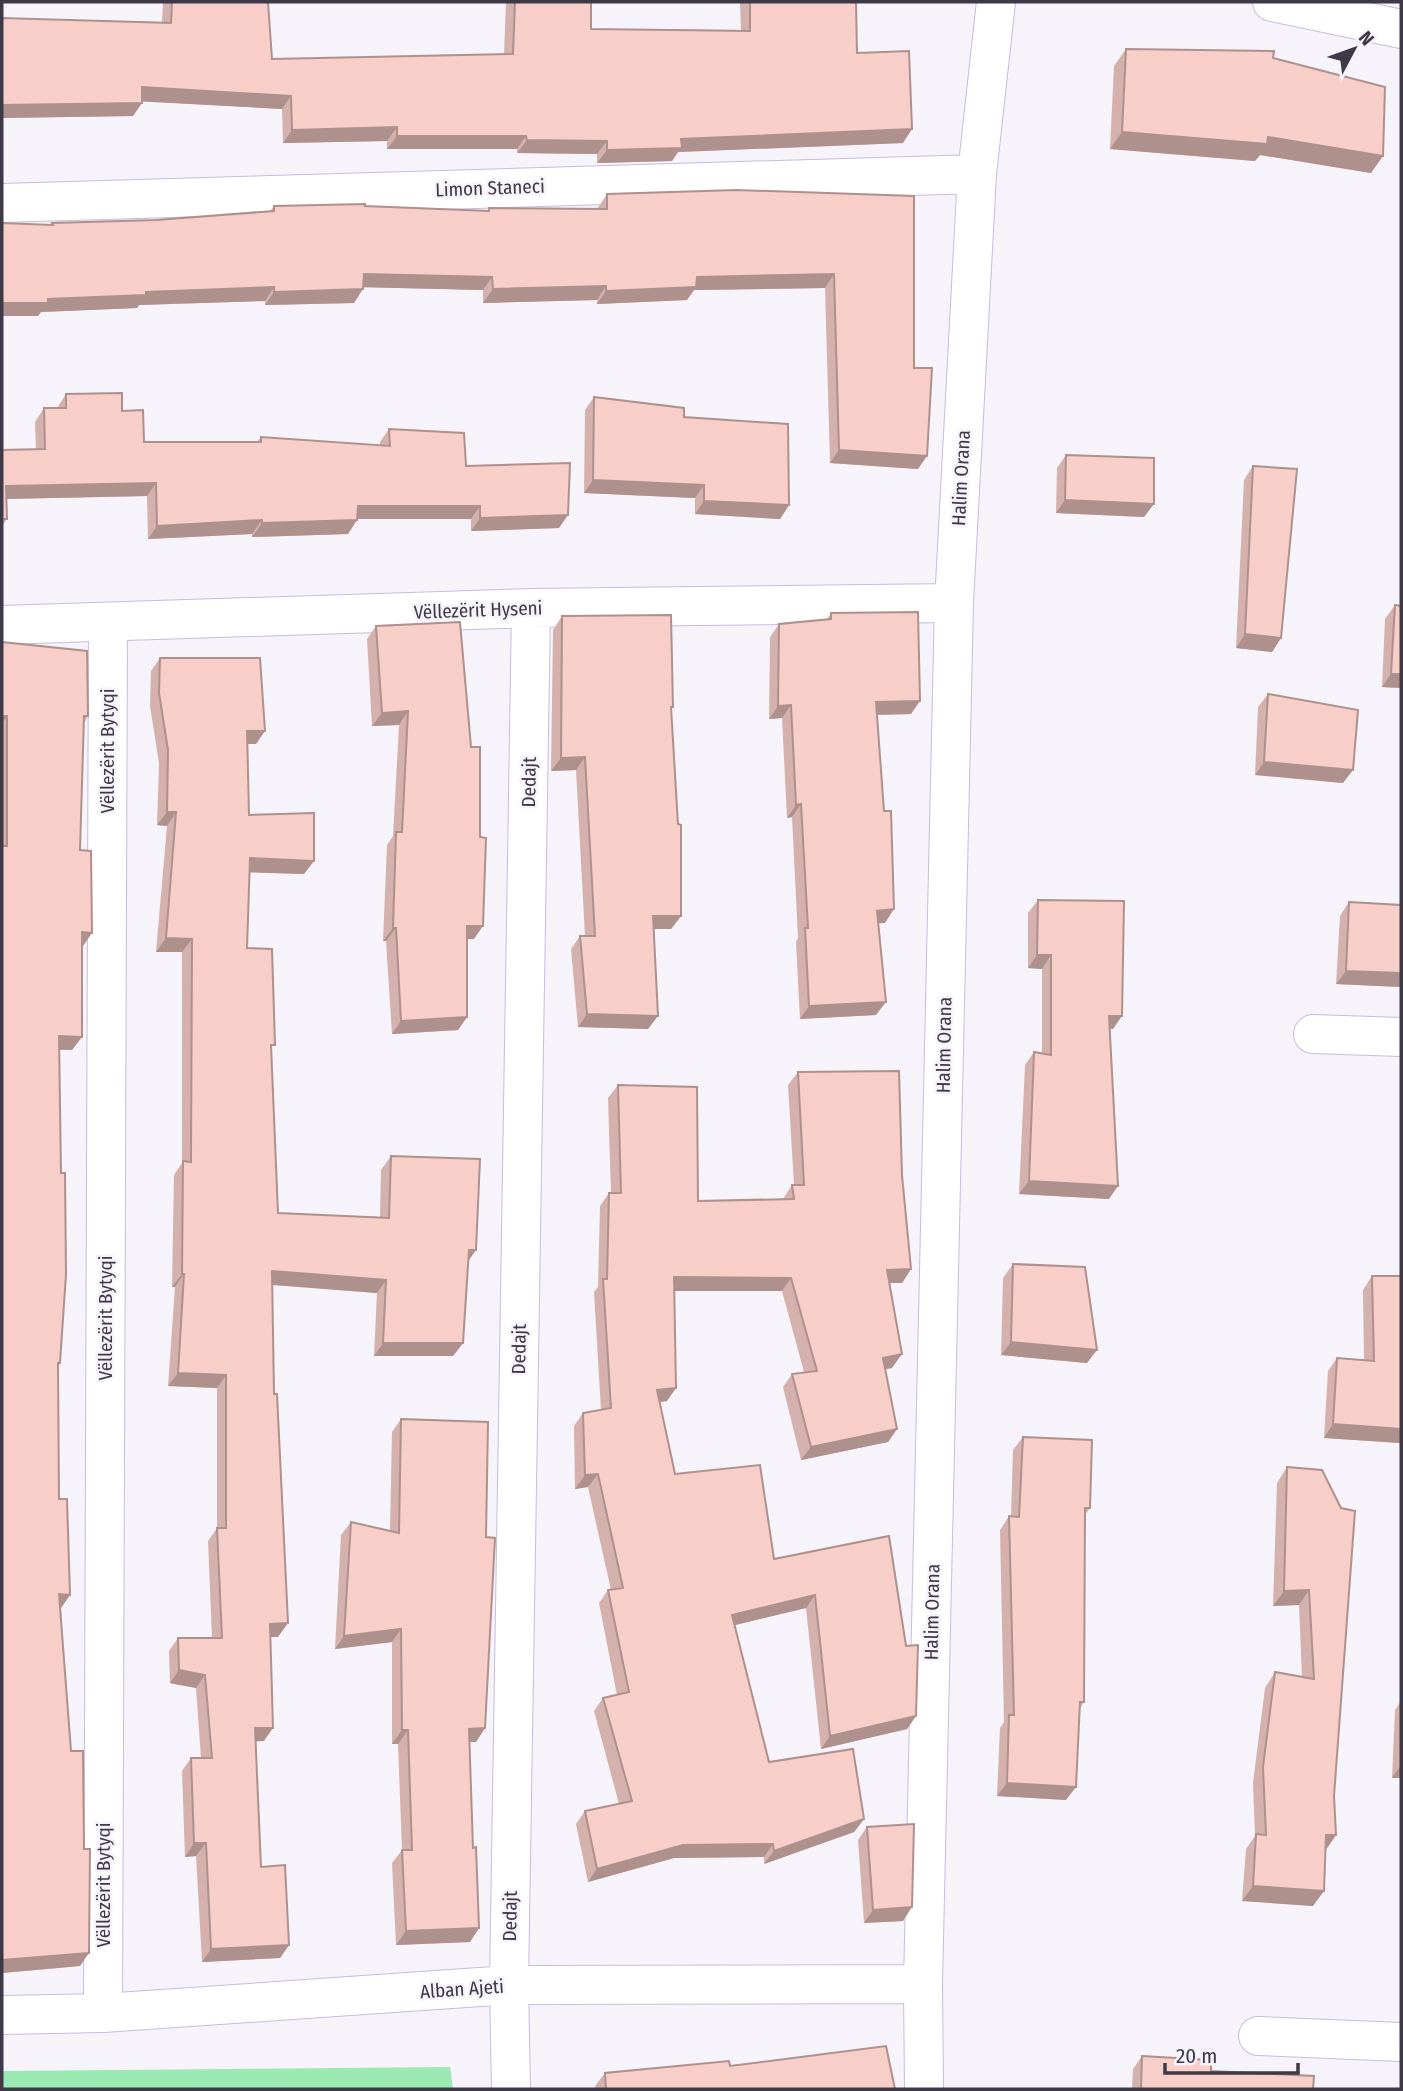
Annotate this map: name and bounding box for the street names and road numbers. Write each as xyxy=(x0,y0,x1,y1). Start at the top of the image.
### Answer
street label: Limon Staneci xyxy=(435,175,545,201)
street label: Halim Orana xyxy=(947,429,975,527)
street label: Vëllezërit Hyseni xyxy=(413,596,543,624)
street label: Vëllezërit Bytyqi xyxy=(96,688,119,814)
street label: Dedajt xyxy=(517,756,541,808)
street label: Halim Orana xyxy=(932,997,956,1093)
street label: Vëllezërit Bytyqi xyxy=(94,1255,117,1381)
street label: Dedajt xyxy=(507,1323,531,1375)
street label: Halim Orana xyxy=(920,1564,944,1660)
street label: Vëllezërit Bytyqi xyxy=(92,1822,115,1948)
street label: Dedajt xyxy=(498,1890,522,1942)
street label: Alban Ajeti xyxy=(419,1975,505,2003)

